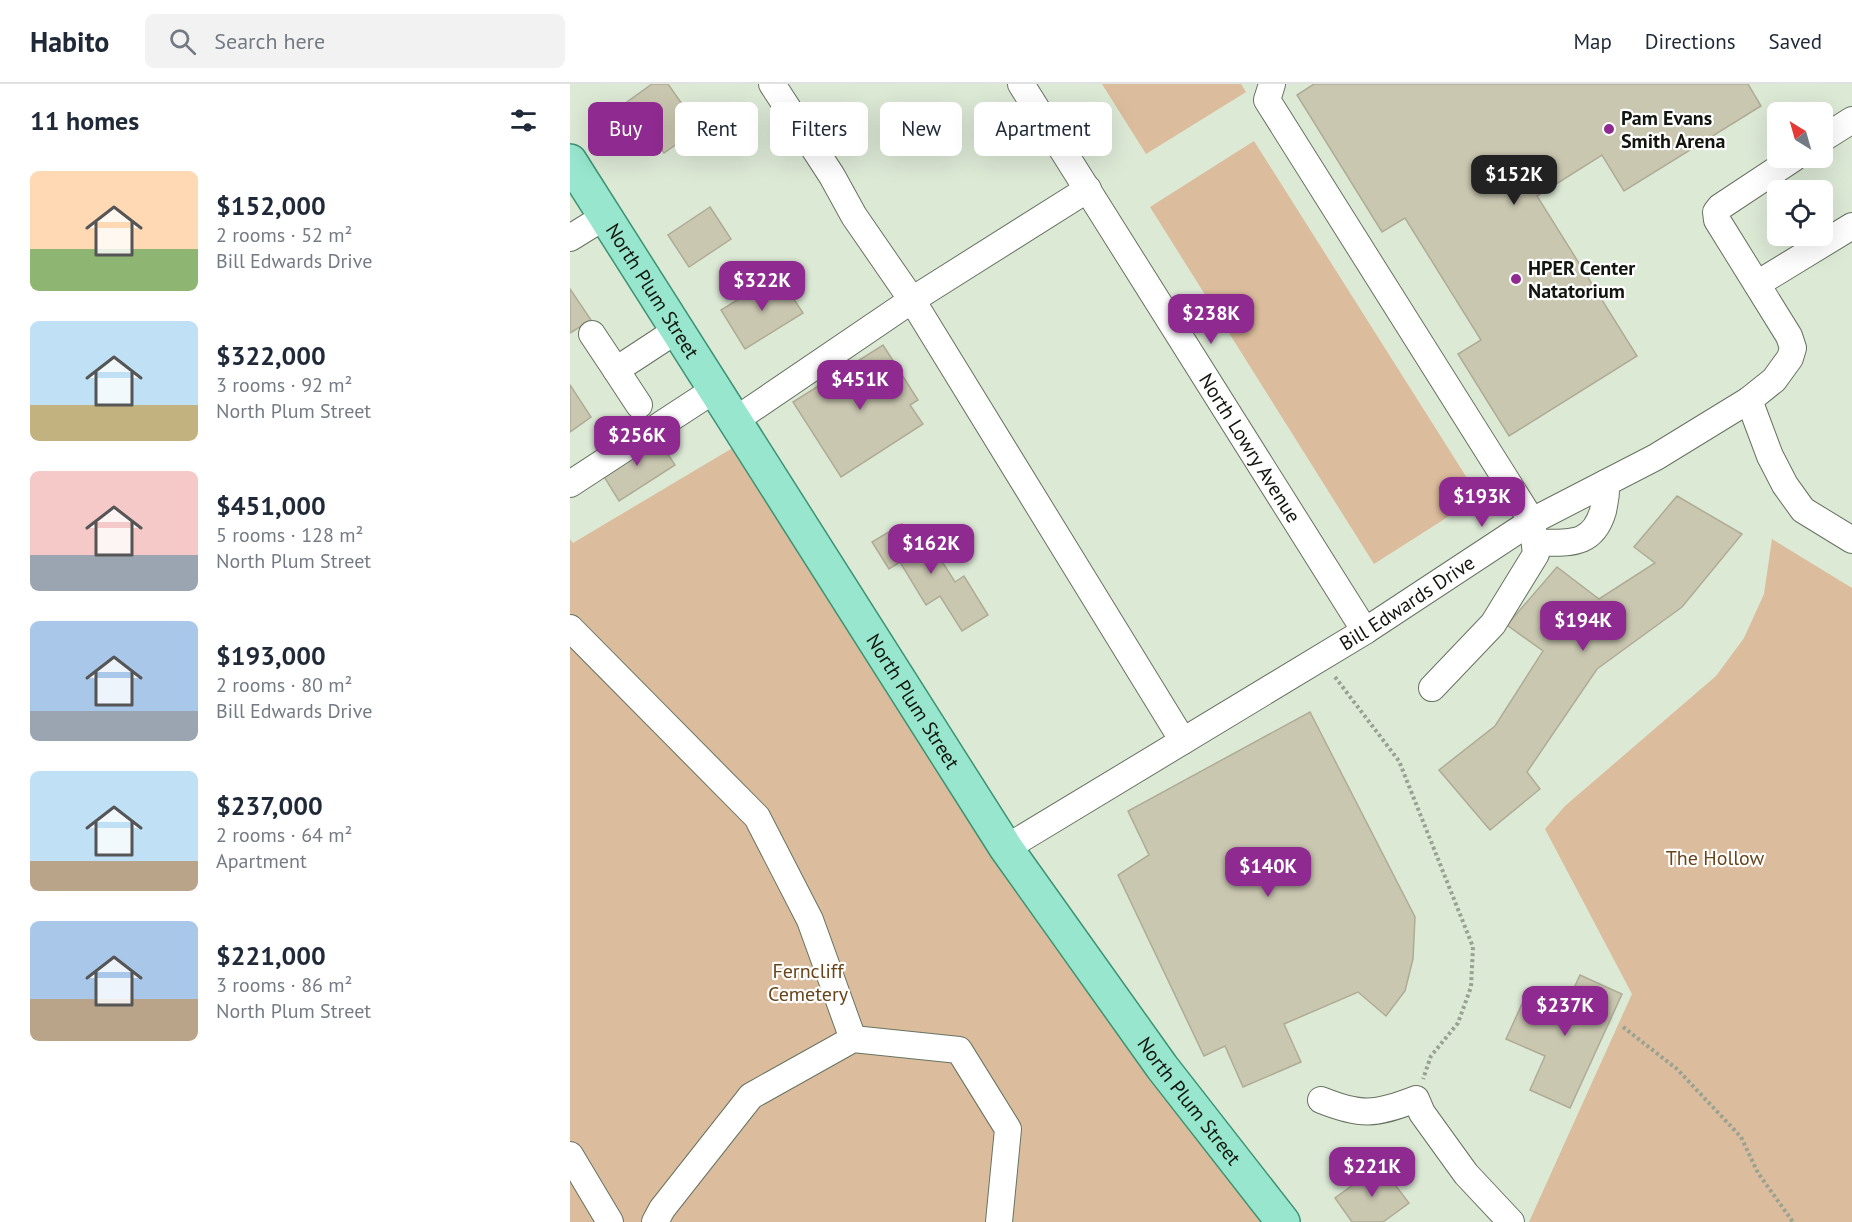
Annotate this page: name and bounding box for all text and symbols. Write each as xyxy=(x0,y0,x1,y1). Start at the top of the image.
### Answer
search box xyxy=(145,14,565,68)
text: Habito xyxy=(30,23,109,60)
icon: search xyxy=(166,25,199,58)
text: Search here xyxy=(214,27,325,55)
text: Map xyxy=(1573,28,1612,55)
text: Directions xyxy=(1645,28,1736,55)
text: Saved xyxy=(1769,28,1822,55)
chip: Buy xyxy=(588,102,663,156)
chip: Rent xyxy=(675,102,758,156)
chip: Filters xyxy=(770,102,868,156)
chip: New xyxy=(880,102,962,156)
chip: Apartment xyxy=(974,102,1112,156)
north arrow xyxy=(1767,102,1833,168)
map controls xyxy=(1767,102,1833,246)
text: 11 homes xyxy=(30,104,139,137)
icon: filters xyxy=(507,104,540,137)
place label: Pam Evans Smith Arena xyxy=(1621,105,1725,154)
marker: Pam Evans Smith Arena xyxy=(1602,122,1616,136)
pin: $152K xyxy=(1472,155,1556,206)
text: $152K xyxy=(1485,161,1543,187)
button: locate xyxy=(1767,180,1833,246)
text: $152,000 xyxy=(216,189,326,222)
icon: home xyxy=(78,195,150,267)
street label: North Plum Street xyxy=(600,219,705,364)
text: 2 rooms · 52 m² xyxy=(216,222,352,248)
text: Bill Edwards Drive xyxy=(216,248,372,274)
place label: HPER Center Natatorium xyxy=(1528,255,1635,304)
pin: $322K xyxy=(720,261,804,312)
text: $322K xyxy=(733,267,791,293)
marker: HPER Center Natatorium xyxy=(1509,272,1523,286)
pin: $238K xyxy=(1169,294,1253,345)
text: $238K xyxy=(1182,300,1240,326)
text: $322,000 xyxy=(216,339,326,372)
icon: home xyxy=(78,345,150,417)
pin: $451K xyxy=(818,360,902,411)
text: $451K xyxy=(831,366,889,392)
street label: North Lowry Avenue xyxy=(1193,368,1307,528)
text: 3 rooms · 92 m² xyxy=(216,372,352,398)
text: North Plum Street xyxy=(216,398,371,424)
pin: $256K xyxy=(595,416,679,467)
text: $256K xyxy=(608,422,666,448)
pin: $193K xyxy=(1440,477,1524,528)
text: $193K xyxy=(1453,483,1511,509)
text: $451,000 xyxy=(216,489,326,522)
icon: home xyxy=(78,495,150,567)
text: 5 rooms · 128 m² xyxy=(216,522,363,548)
pin: $162K xyxy=(889,524,973,575)
text: $162K xyxy=(902,530,960,556)
text: North Plum Street xyxy=(216,548,371,574)
street label: Bill Edwards Drive xyxy=(1335,549,1480,656)
pin: $194K xyxy=(1541,601,1625,652)
text: $194K xyxy=(1554,607,1612,633)
street label: North Plum Street xyxy=(860,629,966,774)
text: $193,000 xyxy=(216,639,326,672)
icon: home xyxy=(78,645,150,717)
text: 2 rooms · 80 m² xyxy=(216,672,352,698)
text: Bill Edwards Drive xyxy=(216,698,372,724)
text: $237,000 xyxy=(216,789,323,822)
icon: home xyxy=(78,795,150,867)
text: 2 rooms · 64 m² xyxy=(216,822,352,848)
park label: The Hollow xyxy=(1666,845,1765,871)
pin: $140K xyxy=(1226,847,1310,898)
text: Apartment xyxy=(216,848,307,874)
text: $140K xyxy=(1239,853,1297,879)
text: $221,000 xyxy=(216,939,326,972)
icon: home xyxy=(78,945,150,1017)
park label: Ferncliff Cemetery xyxy=(768,958,849,1007)
text: 3 rooms · 86 m² xyxy=(216,972,352,998)
pin: $237K xyxy=(1523,986,1607,1037)
text: $237K xyxy=(1536,992,1594,1018)
text: North Plum Street xyxy=(216,998,371,1024)
street label: North Plum Street xyxy=(1132,1032,1247,1171)
pin: $221K xyxy=(1330,1147,1414,1198)
text: $221K xyxy=(1343,1153,1401,1179)

